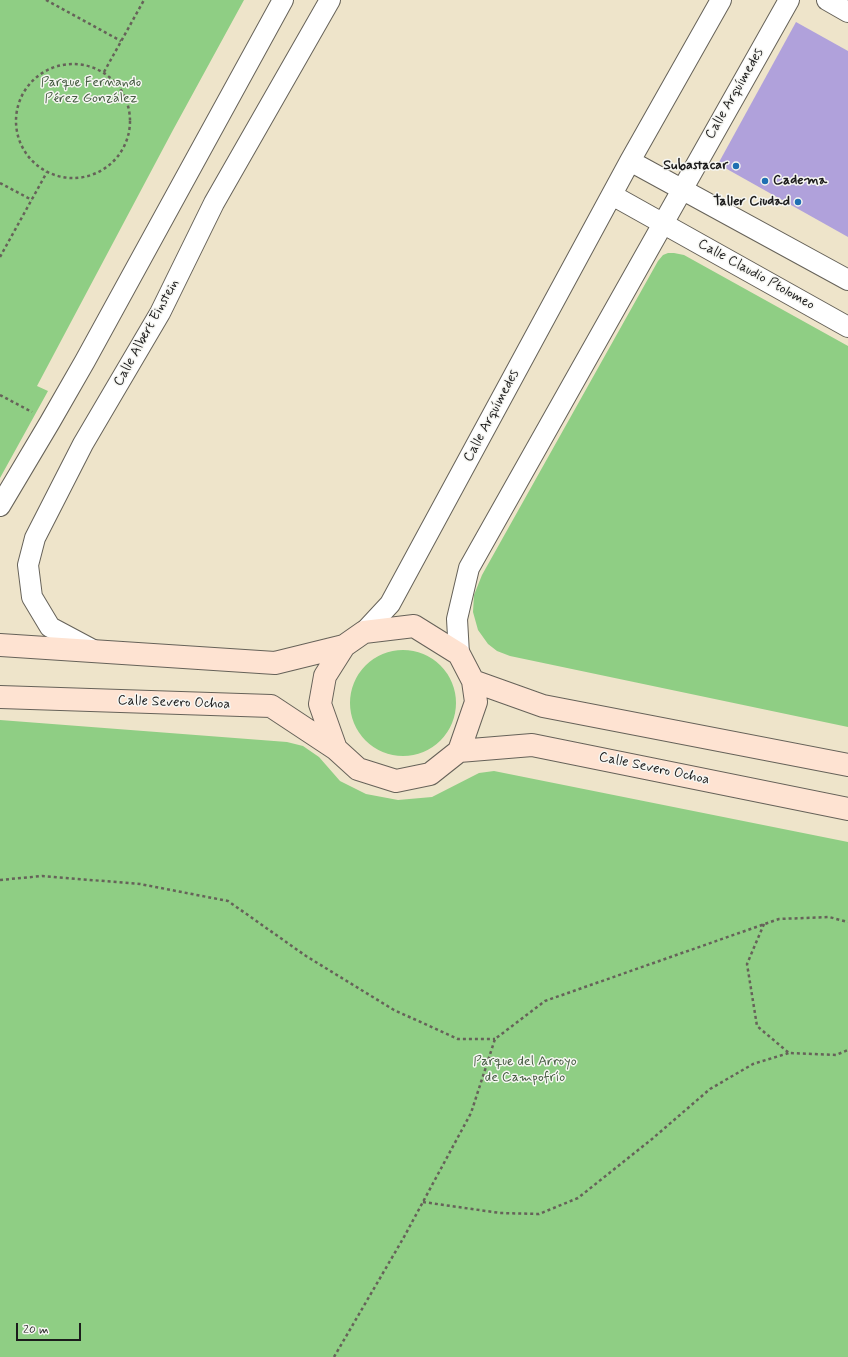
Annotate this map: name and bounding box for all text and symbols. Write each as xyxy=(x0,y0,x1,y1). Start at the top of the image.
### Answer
street label: Calle Arquímedes xyxy=(702,46,768,142)
park label: Parque Fernando Pérez González xyxy=(41,75,141,108)
place label: Subastacar xyxy=(663,158,728,174)
marker: Subastacar xyxy=(731,161,741,171)
place label: Cadema xyxy=(773,173,827,189)
marker: Cadema xyxy=(760,176,770,186)
place label: Taller Ciudad xyxy=(713,194,790,210)
marker: Taller Ciudad xyxy=(793,197,803,207)
street label: Calle Claudio Ptolomeo xyxy=(695,236,817,314)
street label: Calle Albert Einstein xyxy=(111,277,183,389)
street label: Calle Arquímedes xyxy=(461,367,523,465)
street label: Calle Severo Ochoa xyxy=(117,693,231,713)
street label: Calle Severo Ochoa xyxy=(597,749,711,789)
park label: Parque del Arroyo de Campofrío xyxy=(473,1054,577,1086)
scale bar xyxy=(18,1315,83,1341)
text: 20 m xyxy=(23,1322,49,1338)

